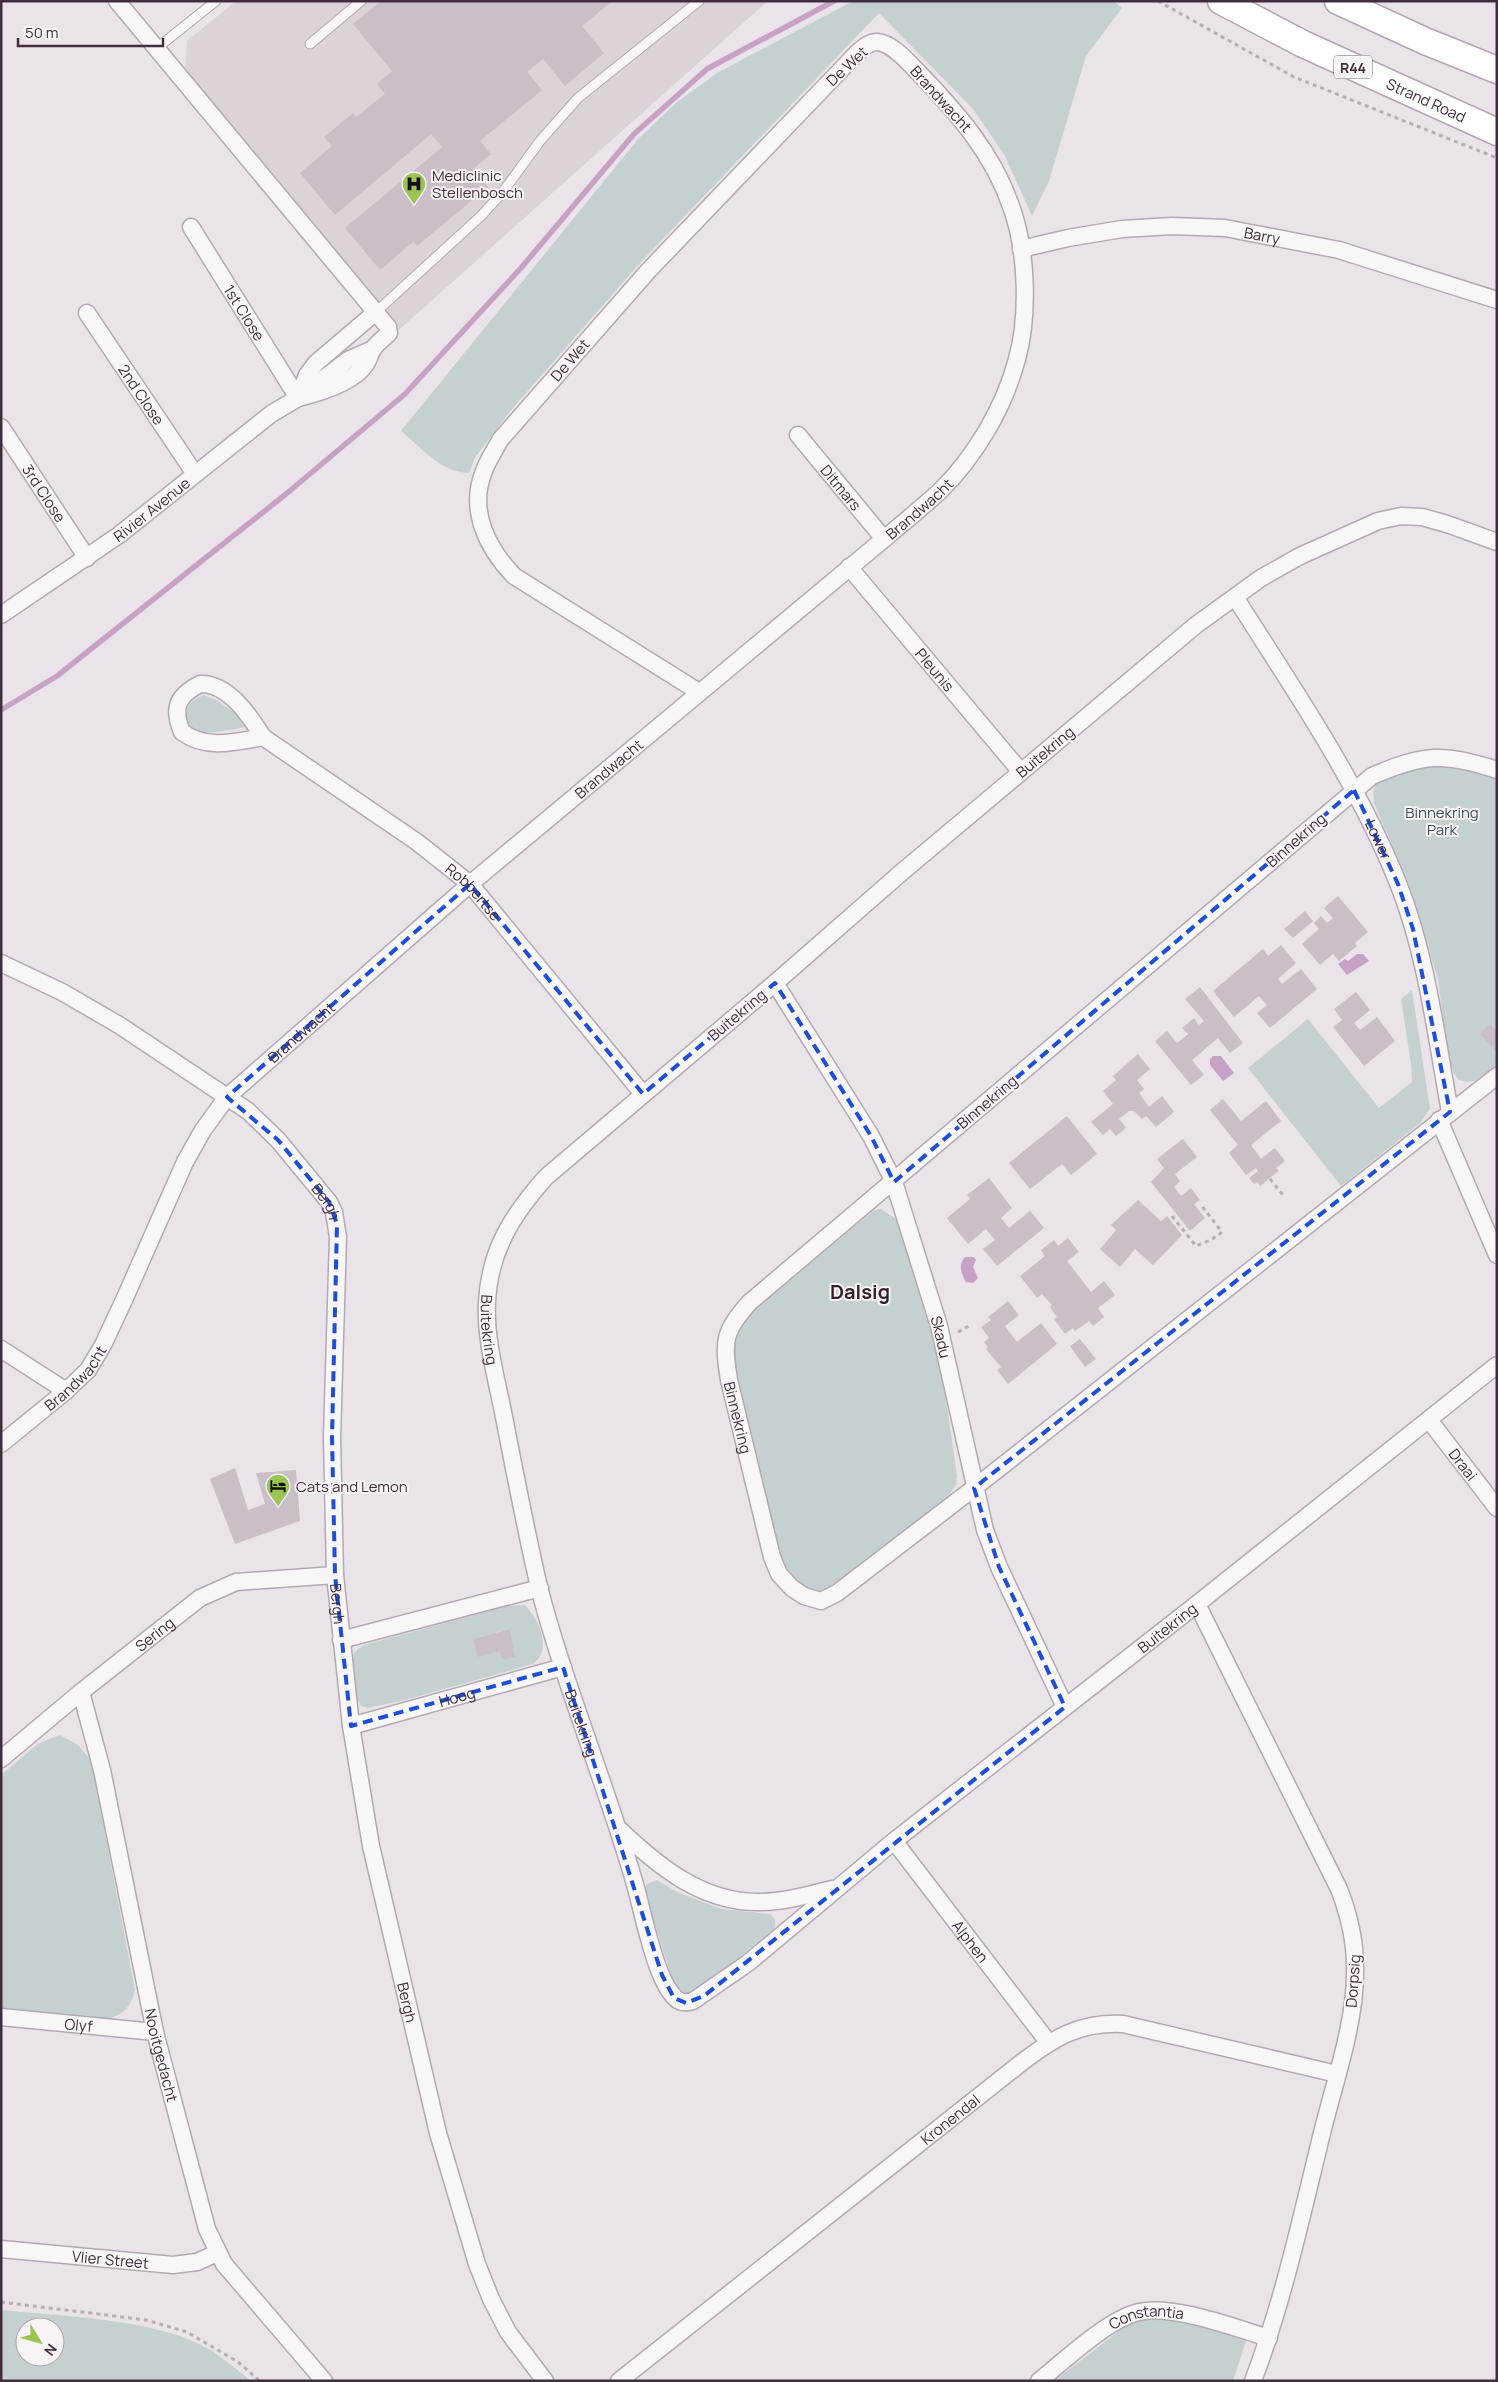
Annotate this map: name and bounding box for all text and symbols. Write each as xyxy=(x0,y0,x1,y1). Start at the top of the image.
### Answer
scale bar xyxy=(18,15,162,47)
text: 50 m xyxy=(25,22,59,43)
street label: De Wet xyxy=(822,41,872,91)
road number: R44 xyxy=(1334,56,1372,78)
street label: Brandwacht xyxy=(905,61,977,137)
street label: Strand Road xyxy=(1383,73,1469,127)
place label: Mediclinic Stellenbosch xyxy=(432,165,523,203)
hospital icon: Mediclinic Stellenbosch xyxy=(401,171,427,205)
street label: Barry xyxy=(1242,221,1282,249)
street label: 1st Close xyxy=(219,281,270,345)
street label: De Wet xyxy=(546,334,594,386)
street label: 2nd Close xyxy=(114,360,170,429)
street label: 3rd Close xyxy=(18,460,71,526)
street label: Ditmars xyxy=(816,460,867,515)
street label: Rivier Avenue xyxy=(109,472,194,546)
street label: Brandwacht xyxy=(881,474,958,544)
street label: Pleunis xyxy=(911,644,960,696)
street label: Buitekring xyxy=(1011,721,1079,783)
street label: Brandwacht xyxy=(570,734,647,803)
park label: Binnekring Park xyxy=(1405,802,1479,840)
street label: Binnekring xyxy=(1261,808,1331,872)
street label: Lower xyxy=(1360,816,1397,863)
street label: Robbertse xyxy=(441,858,507,925)
street label: Buitekring xyxy=(703,984,771,1046)
street label: Brandwacht xyxy=(263,997,339,1067)
street label: Binnekring xyxy=(952,1070,1022,1134)
street label: Bergh xyxy=(307,1178,346,1221)
district label: Dalsig xyxy=(830,1278,890,1305)
street label: Buitekring xyxy=(476,1294,503,1367)
street label: Skadu xyxy=(926,1313,956,1360)
street label: Brandwacht xyxy=(40,1341,111,1415)
street label: Binnekring xyxy=(719,1379,757,1456)
street label: Draai xyxy=(1444,1444,1482,1485)
hotel icon: Cats and Lemon xyxy=(265,1473,291,1507)
place label: Cats and Lemon xyxy=(296,1476,408,1497)
street label: Bergh xyxy=(325,1582,351,1625)
street label: Buitekring xyxy=(1133,1598,1201,1657)
street label: Sering xyxy=(130,1612,179,1656)
street label: Hoog xyxy=(436,1681,478,1712)
street label: Buitekring xyxy=(560,1686,603,1760)
street label: Alphen xyxy=(948,1915,994,1967)
street label: Dorpsig xyxy=(1341,1954,1365,2008)
street label: Bergh xyxy=(393,1980,422,2025)
street label: Nooitgedacht xyxy=(140,2006,183,2104)
street label: Olyf xyxy=(64,2013,94,2036)
street label: Kronendal xyxy=(916,2089,984,2149)
street label: Vlier Street xyxy=(71,2245,150,2273)
street label: Constantia xyxy=(1105,2300,1186,2334)
north arrow xyxy=(15,2317,65,2367)
text: N xyxy=(40,2340,61,2360)

